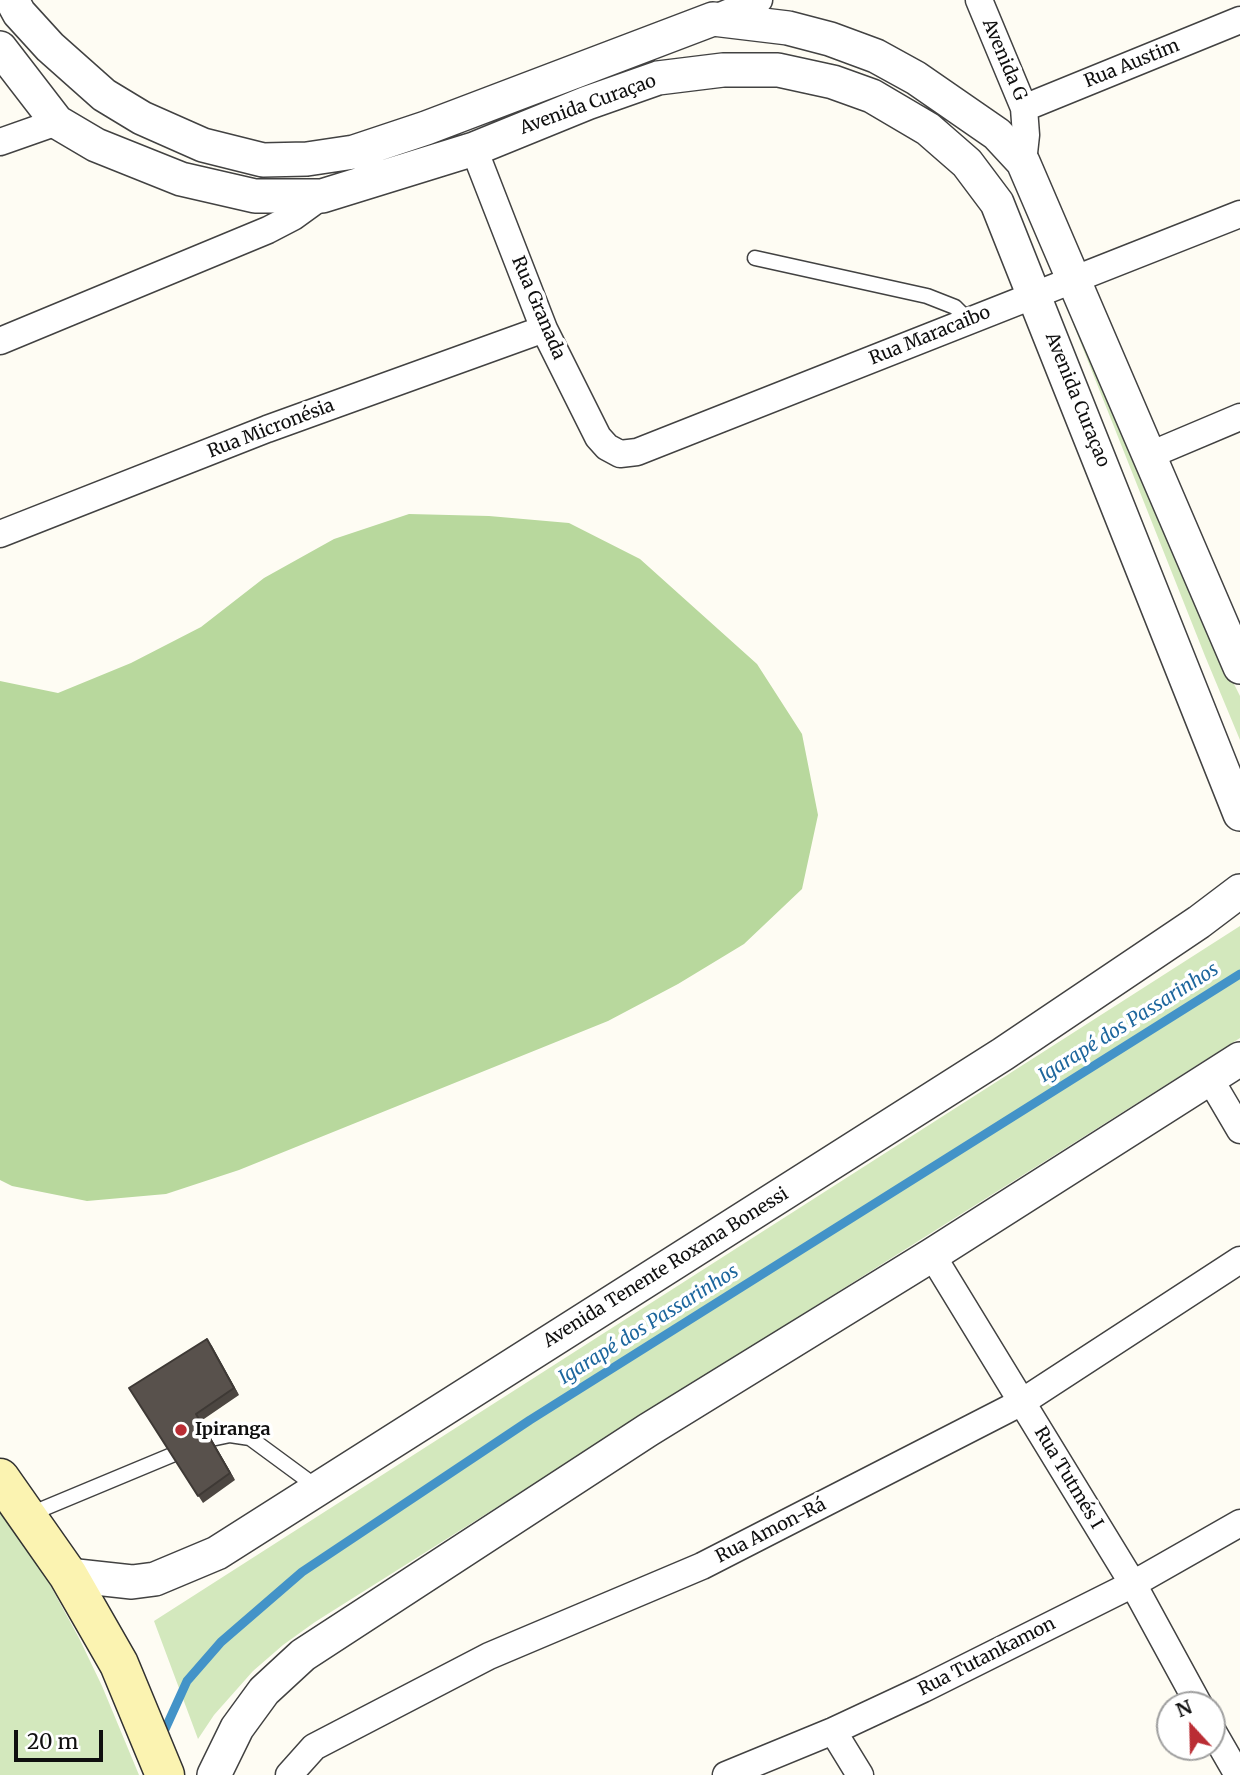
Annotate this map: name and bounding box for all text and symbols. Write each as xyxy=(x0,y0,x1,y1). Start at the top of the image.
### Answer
street label: Avenida G xyxy=(977,16,1031,104)
street label: Rua Austim xyxy=(1081,35,1183,93)
street label: Avenida Curaçao xyxy=(517,70,659,140)
street label: Rua Granada xyxy=(507,253,569,363)
street label: Rua Maracaibo xyxy=(866,302,994,370)
street label: Avenida Curaçao xyxy=(1040,330,1114,470)
street label: Rua Micronésia xyxy=(205,395,337,463)
water label: Igarapé dos Passarinhos xyxy=(1035,958,1223,1088)
street label: Avenida Tenente Roxana Bonessi xyxy=(539,1183,793,1353)
water label: Igarapé dos Passarinhos xyxy=(555,1260,743,1390)
place label: Ipiranga xyxy=(195,1419,271,1441)
marker: Ipiranga xyxy=(173,1422,189,1438)
street label: Rua Tutmés I xyxy=(1029,1423,1107,1533)
street label: Rua Amon-Rá xyxy=(712,1494,830,1568)
street label: Rua Tutankamon xyxy=(915,1613,1059,1701)
north arrow xyxy=(1156,1691,1226,1761)
text: N xyxy=(1172,1694,1195,1722)
scale bar xyxy=(18,1716,107,1760)
text: 20 m xyxy=(27,1728,78,1755)

